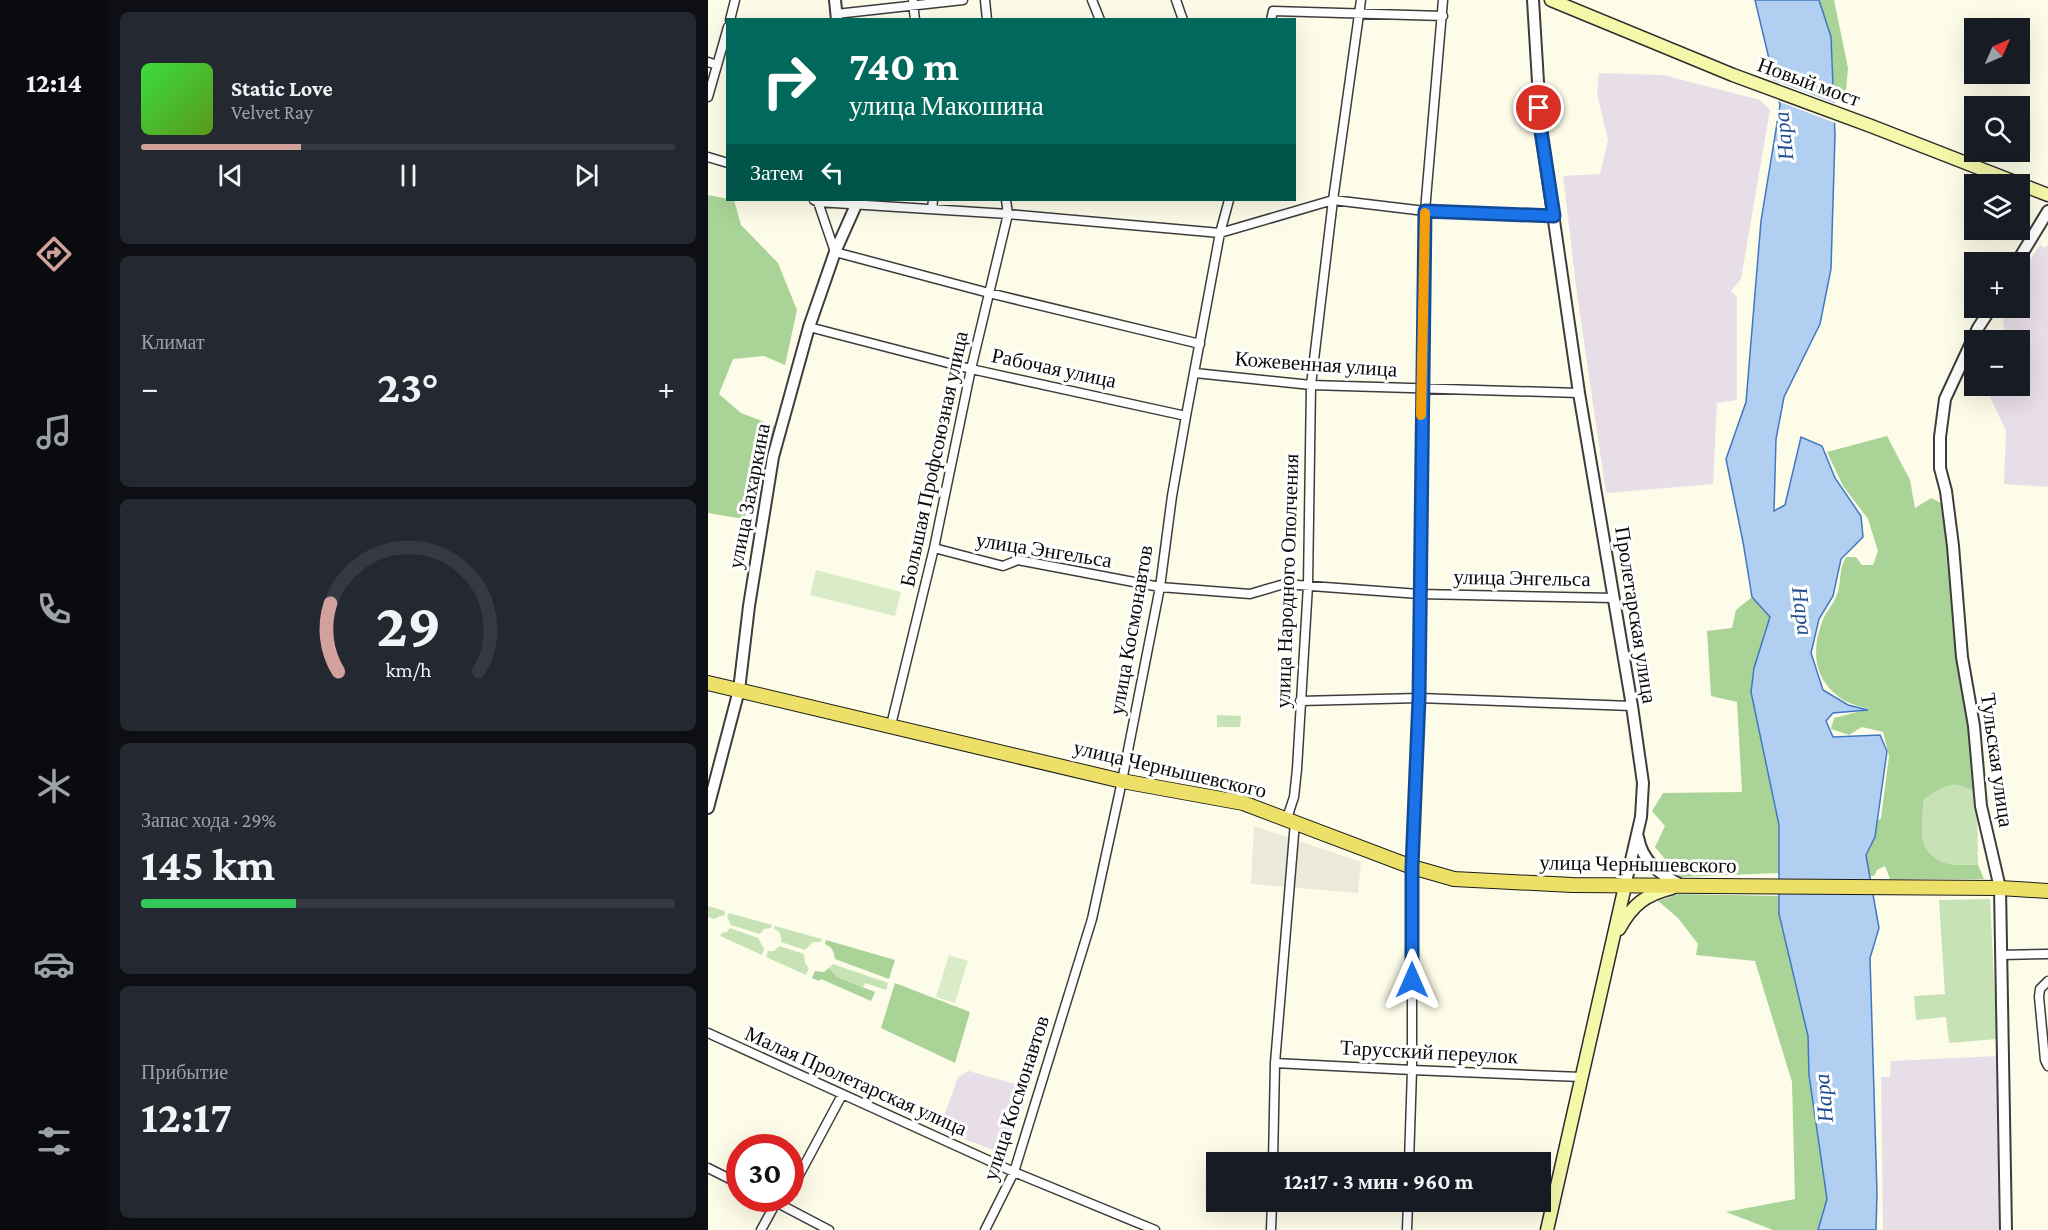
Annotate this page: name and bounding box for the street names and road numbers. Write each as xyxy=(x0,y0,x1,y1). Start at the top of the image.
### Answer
street label: Новый мост xyxy=(1754,52,1864,112)
street label: Большая Профсоюзная улица xyxy=(895,328,973,589)
street label: Рабочая улица xyxy=(989,343,1119,393)
street label: Кожевенная улица xyxy=(1234,346,1399,382)
street label: улица Захаркина xyxy=(723,421,775,571)
street label: улица Народного Ополчения xyxy=(1271,453,1303,709)
street label: Пролетарская улица xyxy=(1610,525,1662,706)
street label: улица Энгельса xyxy=(974,527,1114,573)
street label: улица Космонавтов xyxy=(1104,543,1158,717)
street label: улица Энгельса xyxy=(1453,565,1592,591)
street label: Тульская улица xyxy=(1976,691,2018,829)
street label: улица Чернышевского xyxy=(1071,735,1269,803)
street label: улица Чернышевского xyxy=(1539,850,1737,878)
street label: улица Космонавтов xyxy=(978,1012,1054,1184)
street label: Малая Пролетарская улица xyxy=(741,1021,971,1141)
street label: Тарусский переулок xyxy=(1339,1035,1519,1069)

